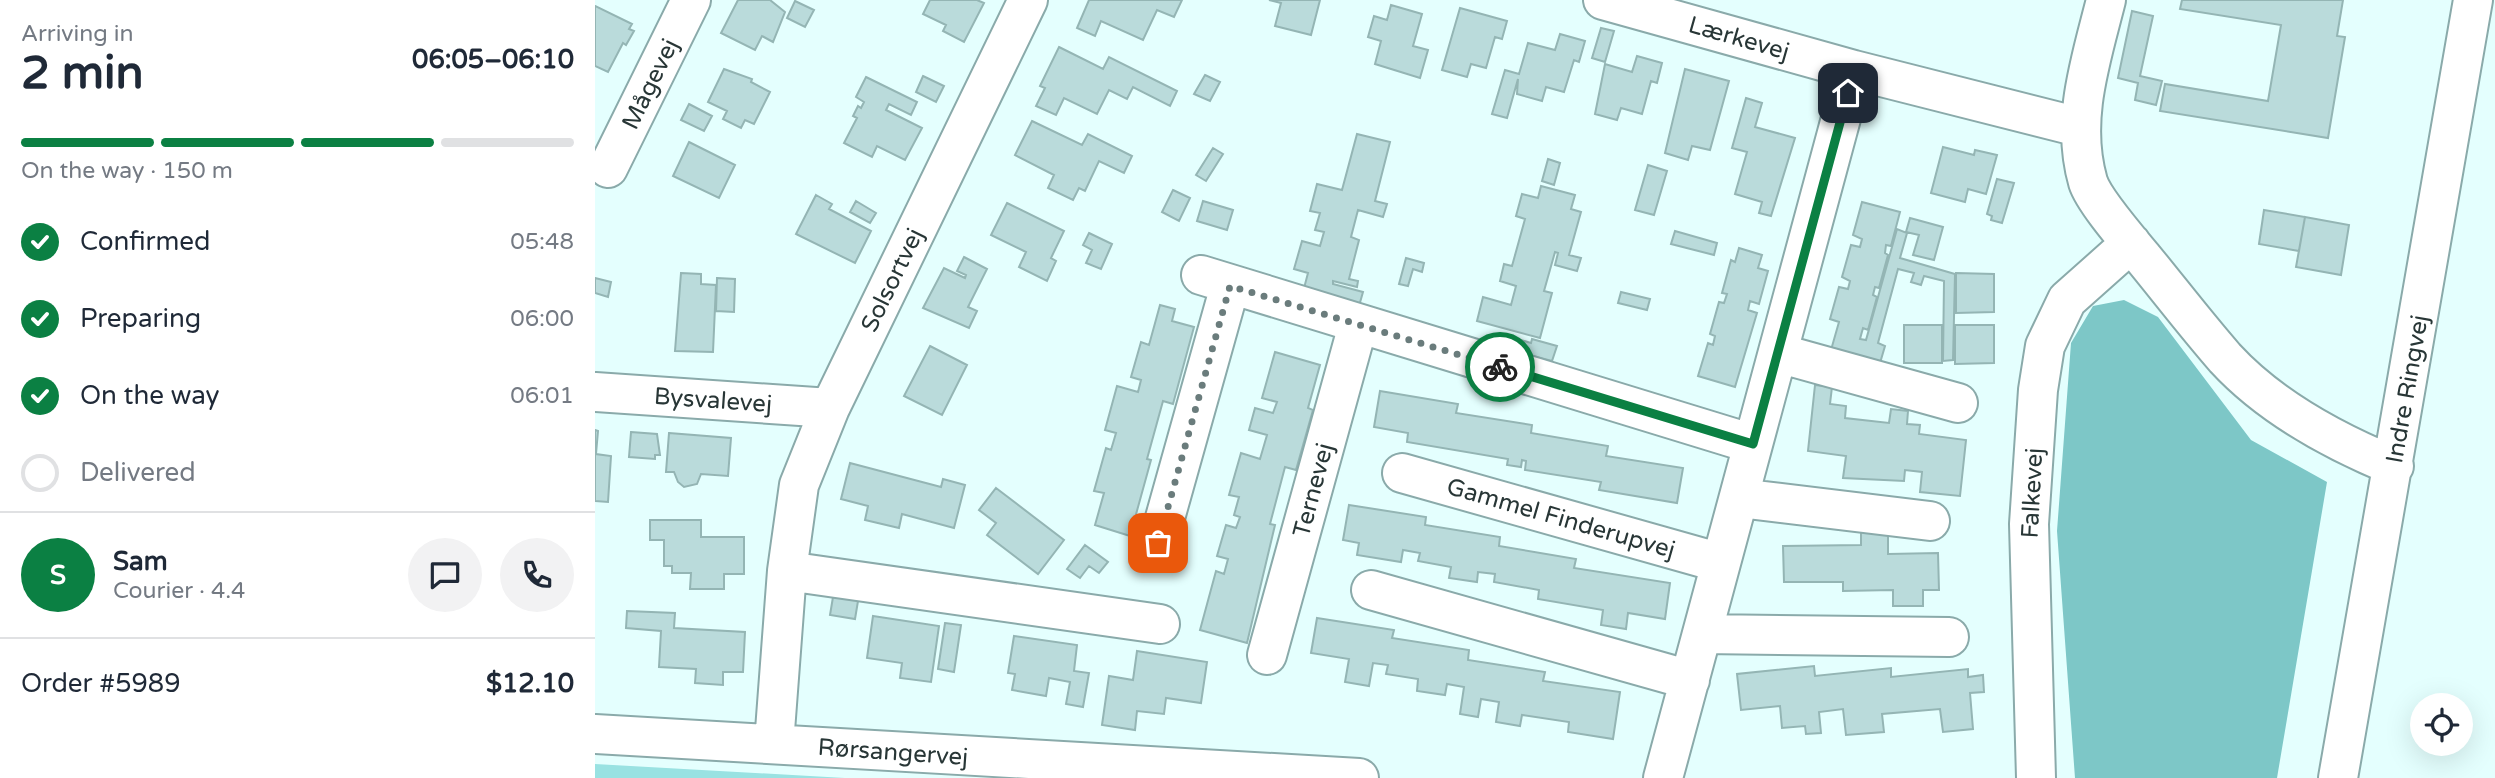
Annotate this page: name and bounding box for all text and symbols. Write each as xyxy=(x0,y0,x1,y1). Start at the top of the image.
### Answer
street label: Lærkevej xyxy=(1685,10,1793,67)
text: Arriving in xyxy=(21,20,134,48)
street label: Mågevej xyxy=(616,34,685,134)
text: 06:05–06:10 xyxy=(412,44,574,75)
text: 2 min xyxy=(21,46,144,101)
pin xyxy=(1818,63,1878,123)
icon: home xyxy=(1829,74,1867,112)
text: On the way · 150 m xyxy=(21,157,233,185)
icon: check xyxy=(21,223,59,261)
street label: Solsortvej xyxy=(855,224,930,337)
text: Confirmed xyxy=(80,226,210,257)
text: 05:48 xyxy=(510,228,574,256)
icon: check xyxy=(21,300,59,338)
text: Preparing xyxy=(80,303,201,334)
text: 06:00 xyxy=(510,305,574,333)
street label: Indre Ringvej xyxy=(2380,313,2435,466)
courier xyxy=(1465,332,1535,402)
icon: bike xyxy=(1481,348,1519,386)
icon: check xyxy=(21,377,59,415)
text: On the way xyxy=(80,380,220,411)
text: 06:01 xyxy=(510,382,574,410)
street label: Bysvalevej xyxy=(653,382,773,419)
street label: Ternevej xyxy=(1287,440,1340,540)
street label: Falkevej xyxy=(2016,447,2049,539)
text: Delivered xyxy=(80,457,196,488)
street label: Gammel Finderupvej xyxy=(1443,472,1678,565)
pin xyxy=(1128,513,1188,573)
icon: bag xyxy=(1139,524,1177,562)
button: chat xyxy=(408,538,482,612)
button: phone xyxy=(500,538,574,612)
text: Sam xyxy=(113,546,168,577)
text: S xyxy=(50,560,66,591)
text: Courier · 4.4 xyxy=(113,577,245,605)
text: Order #5989 xyxy=(21,668,181,699)
text: $12.10 xyxy=(486,668,574,699)
map controls xyxy=(2410,693,2473,756)
button: locate xyxy=(2410,693,2473,756)
street label: Rørsangervej xyxy=(817,733,969,772)

